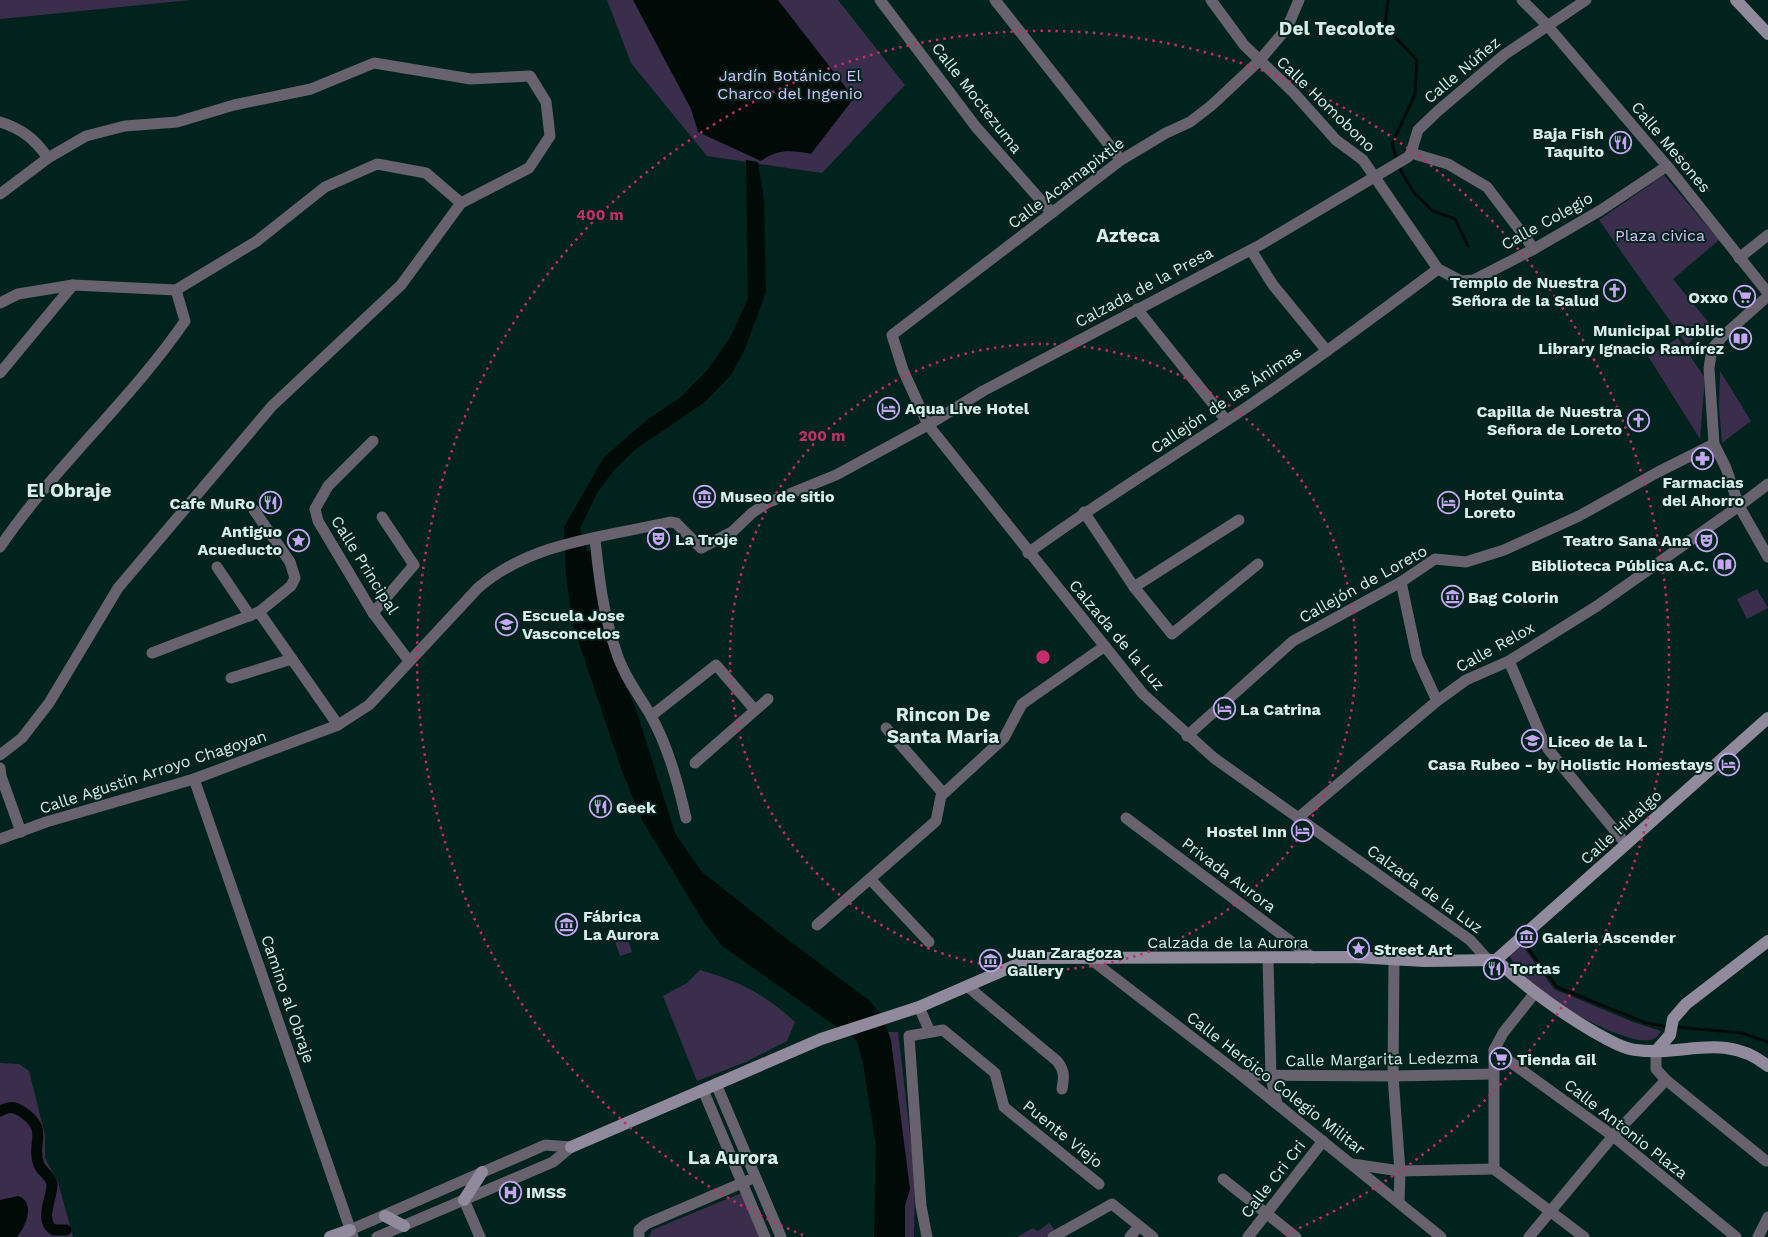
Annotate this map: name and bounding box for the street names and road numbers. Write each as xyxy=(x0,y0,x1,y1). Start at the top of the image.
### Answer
street label: Calle Núñez xyxy=(1420,33,1504,107)
street label: Calle Moctezuma xyxy=(928,39,1026,157)
street label: Calle Homobono xyxy=(1273,52,1379,156)
street label: Calle Mesones xyxy=(1627,98,1715,196)
street label: Calle Acamapixtle xyxy=(1004,133,1128,233)
street label: Calle Colegio xyxy=(1498,188,1596,254)
street label: Calzada de la Presa xyxy=(1072,243,1216,331)
street label: Callejón de las Ánimas xyxy=(1147,342,1305,458)
street label: Calle Principal xyxy=(327,512,403,618)
street label: Callejón de Loreto xyxy=(1296,541,1430,627)
street label: Calzada de la Luz xyxy=(1065,576,1169,694)
street label: Calle Relox xyxy=(1452,618,1538,676)
street label: Calle Agustín Arroyo Chagoyan xyxy=(37,726,269,818)
street label: Calle Hidalgo xyxy=(1577,786,1665,868)
street label: Privada Aurora xyxy=(1178,833,1280,917)
street label: Calzada de la Luz xyxy=(1363,841,1487,937)
street label: Camino al Obraje xyxy=(257,932,319,1066)
street label: Calzada de la Aurora xyxy=(1147,933,1309,952)
street label: Calle Heróico Colegio Militar xyxy=(1183,1007,1369,1159)
street label: Calle Margarita Ledezma xyxy=(1285,1048,1479,1070)
street label: Calle Antonio Plaza xyxy=(1561,1075,1691,1183)
street label: Puente Viejo xyxy=(1019,1096,1107,1172)
street label: Calle Cri Cri xyxy=(1237,1136,1309,1222)

